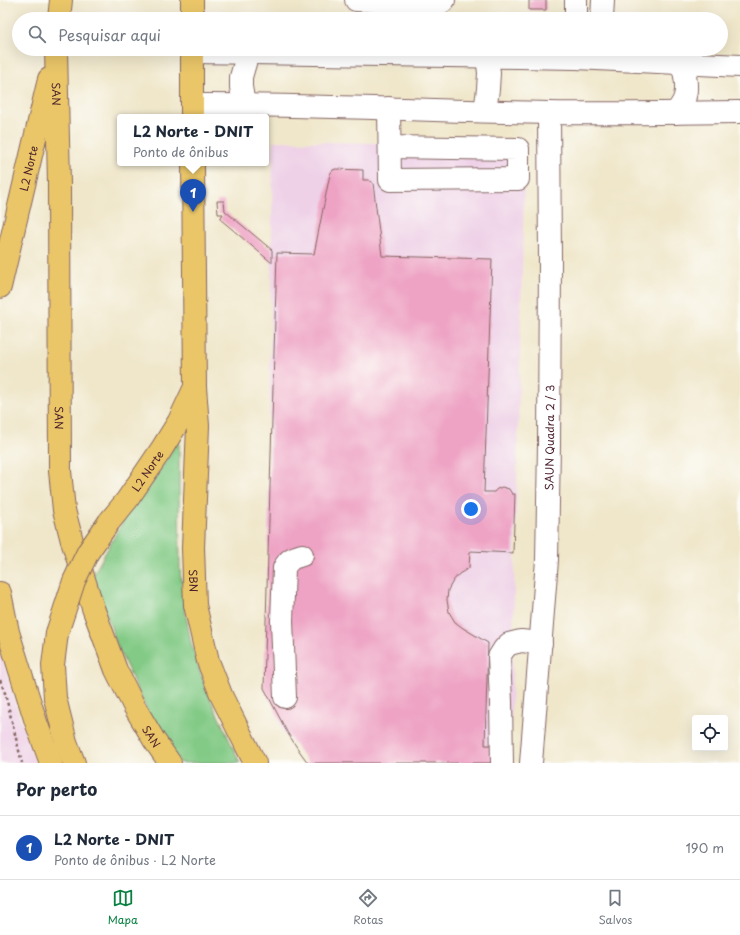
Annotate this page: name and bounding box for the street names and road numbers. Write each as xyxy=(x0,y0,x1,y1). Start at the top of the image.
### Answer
street label: SAN xyxy=(48,82,66,106)
street label: L2 Norte xyxy=(14,143,42,193)
street label: SAUN Quadra 2 / 3 xyxy=(540,385,558,491)
street label: SAN xyxy=(51,406,68,430)
street label: L2 Norte xyxy=(127,446,167,495)
street label: SBN xyxy=(185,569,203,592)
street label: SAN xyxy=(139,722,165,751)

